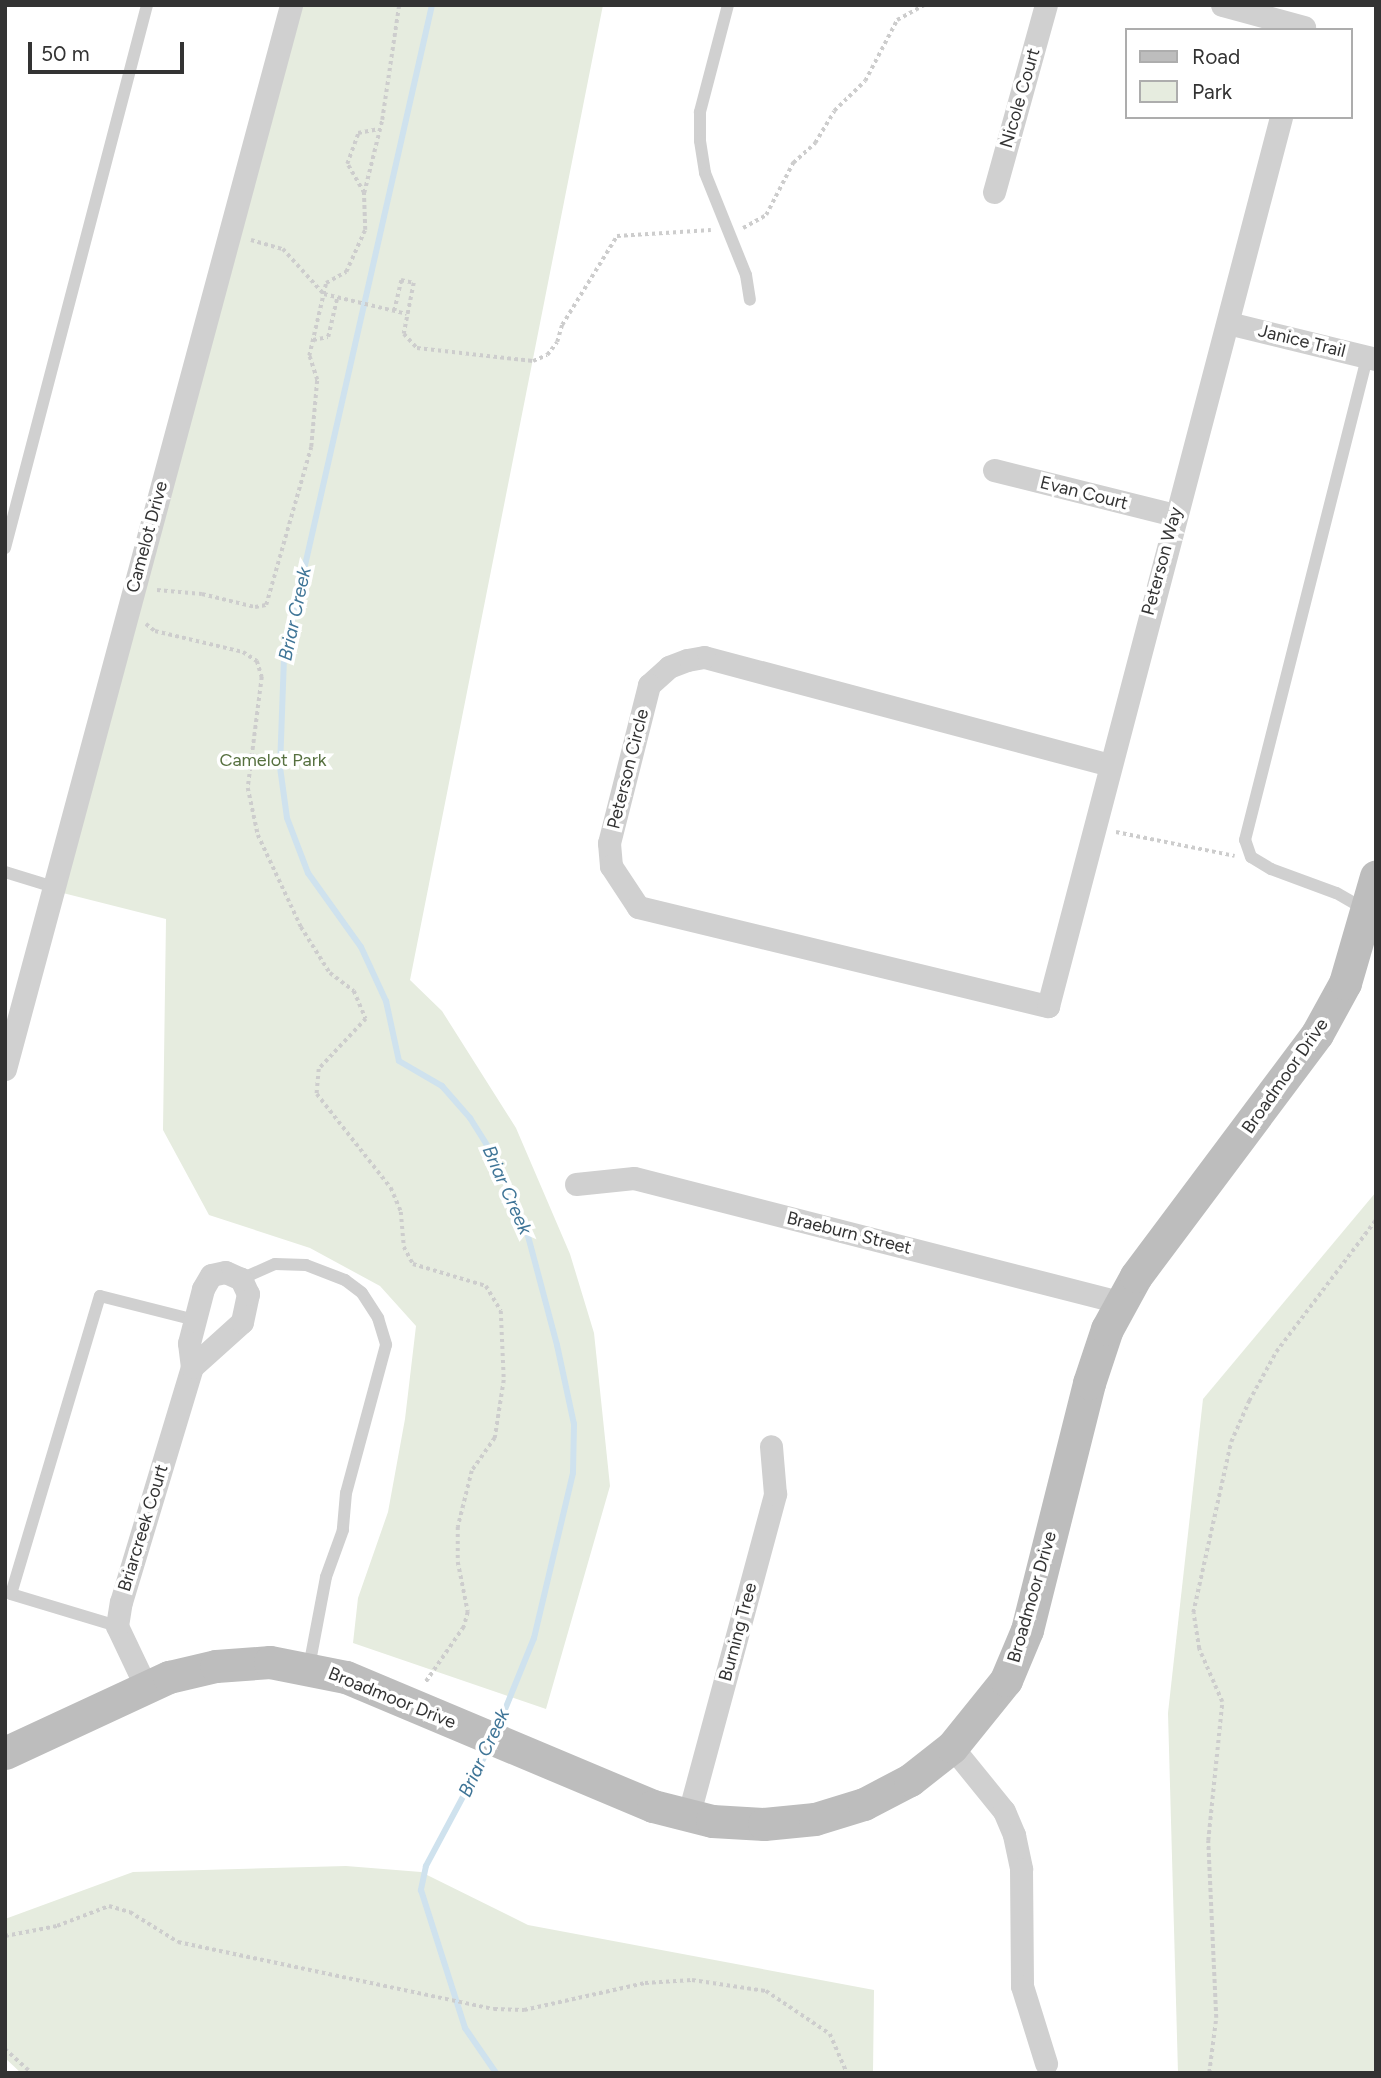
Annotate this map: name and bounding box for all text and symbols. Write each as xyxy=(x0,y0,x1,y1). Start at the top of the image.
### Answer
scale bar xyxy=(32,28,187,72)
legend xyxy=(1126,28,1353,119)
text: 50 m xyxy=(41,41,90,66)
text: Road xyxy=(1192,44,1240,69)
street label: Nicole Court xyxy=(995,46,1045,150)
text: Park xyxy=(1192,79,1232,104)
street label: Janice Trail xyxy=(1256,320,1348,362)
street label: Evan Court xyxy=(1038,472,1130,514)
street label: Camelot Drive xyxy=(122,479,172,595)
street label: Peterson Way xyxy=(1137,505,1187,617)
water label: Briar Creek xyxy=(274,565,316,663)
street label: Peterson Circle xyxy=(603,707,653,831)
park label: Camelot Park xyxy=(219,749,327,771)
street label: Broadmoor Drive xyxy=(1237,1014,1333,1138)
water label: Briar Creek xyxy=(477,1142,537,1238)
street label: Braeburn Street xyxy=(784,1207,914,1259)
street label: Briarcreek Court xyxy=(113,1462,173,1594)
street label: Broadmoor Drive xyxy=(1003,1529,1061,1665)
street label: Burning Tree xyxy=(714,1580,762,1684)
street label: Broadmoor Drive xyxy=(325,1663,459,1733)
water label: Briar Creek xyxy=(454,1705,514,1801)

